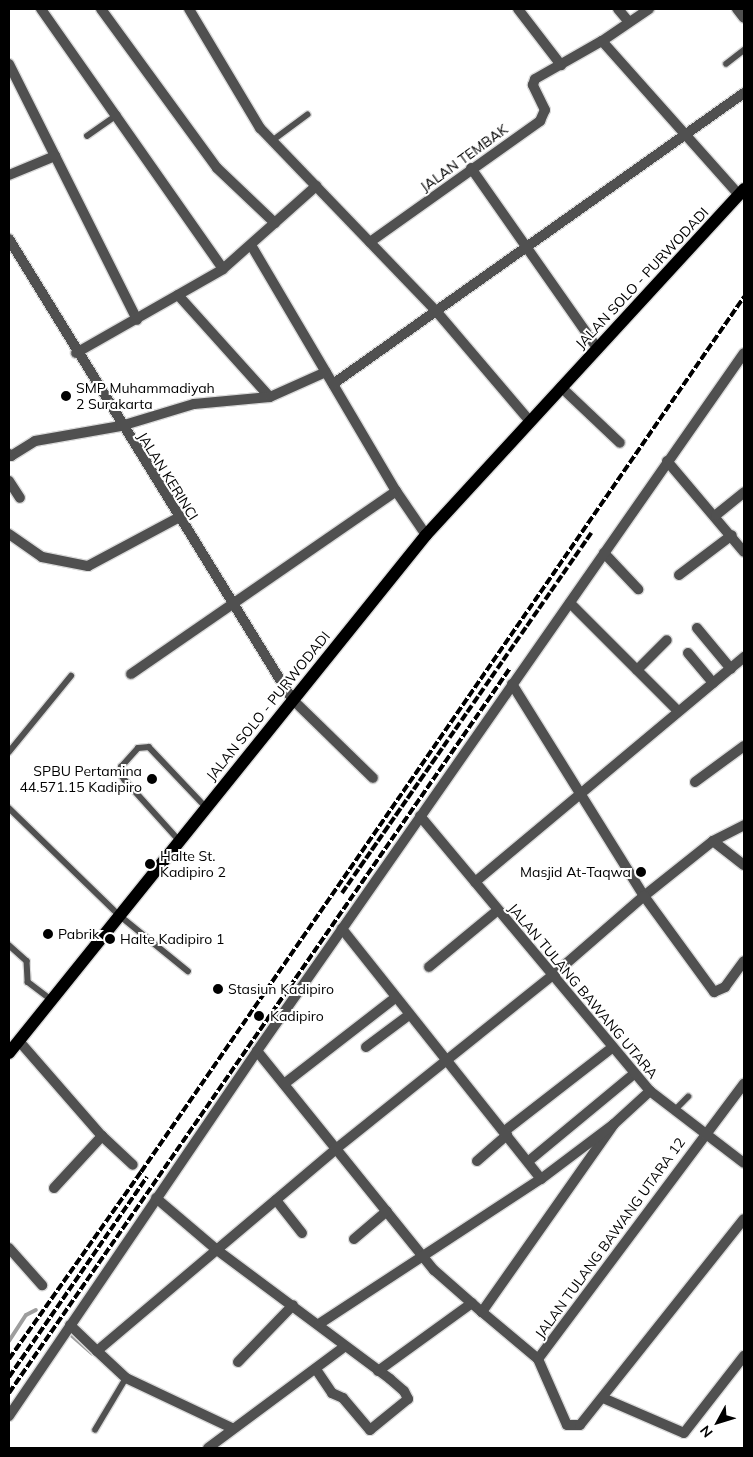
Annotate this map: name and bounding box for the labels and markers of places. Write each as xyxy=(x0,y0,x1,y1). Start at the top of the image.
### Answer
place label: SMP Muhammadiyah 2 Surakarta xyxy=(76,380,215,412)
marker: SMP Muhammadiyah 2 Surakarta xyxy=(60,390,72,402)
place label: SPBU Pertamina 44.571.15 Kadipiro xyxy=(19,763,142,796)
marker: SPBU Pertamina 44.571.15 Kadipiro xyxy=(146,773,158,785)
place label: Halte St. Kadipiro 2 xyxy=(160,848,226,880)
marker: Halte St. Kadipiro 2 xyxy=(144,858,156,870)
place label: Masjid At-Taqwa xyxy=(520,864,631,880)
marker: Masjid At-Taqwa xyxy=(635,866,647,878)
place label: Pabrik xyxy=(58,926,99,942)
marker: Pabrik xyxy=(42,928,54,940)
place label: Halte Kadipiro 1 xyxy=(120,931,224,947)
marker: Halte Kadipiro 1 xyxy=(104,933,116,945)
place label: Stasiun Kadipiro xyxy=(228,981,334,997)
marker: Stasiun Kadipiro xyxy=(212,983,224,995)
place label: Kadipiro xyxy=(270,1008,324,1024)
marker: Kadipiro xyxy=(252,1009,266,1023)

